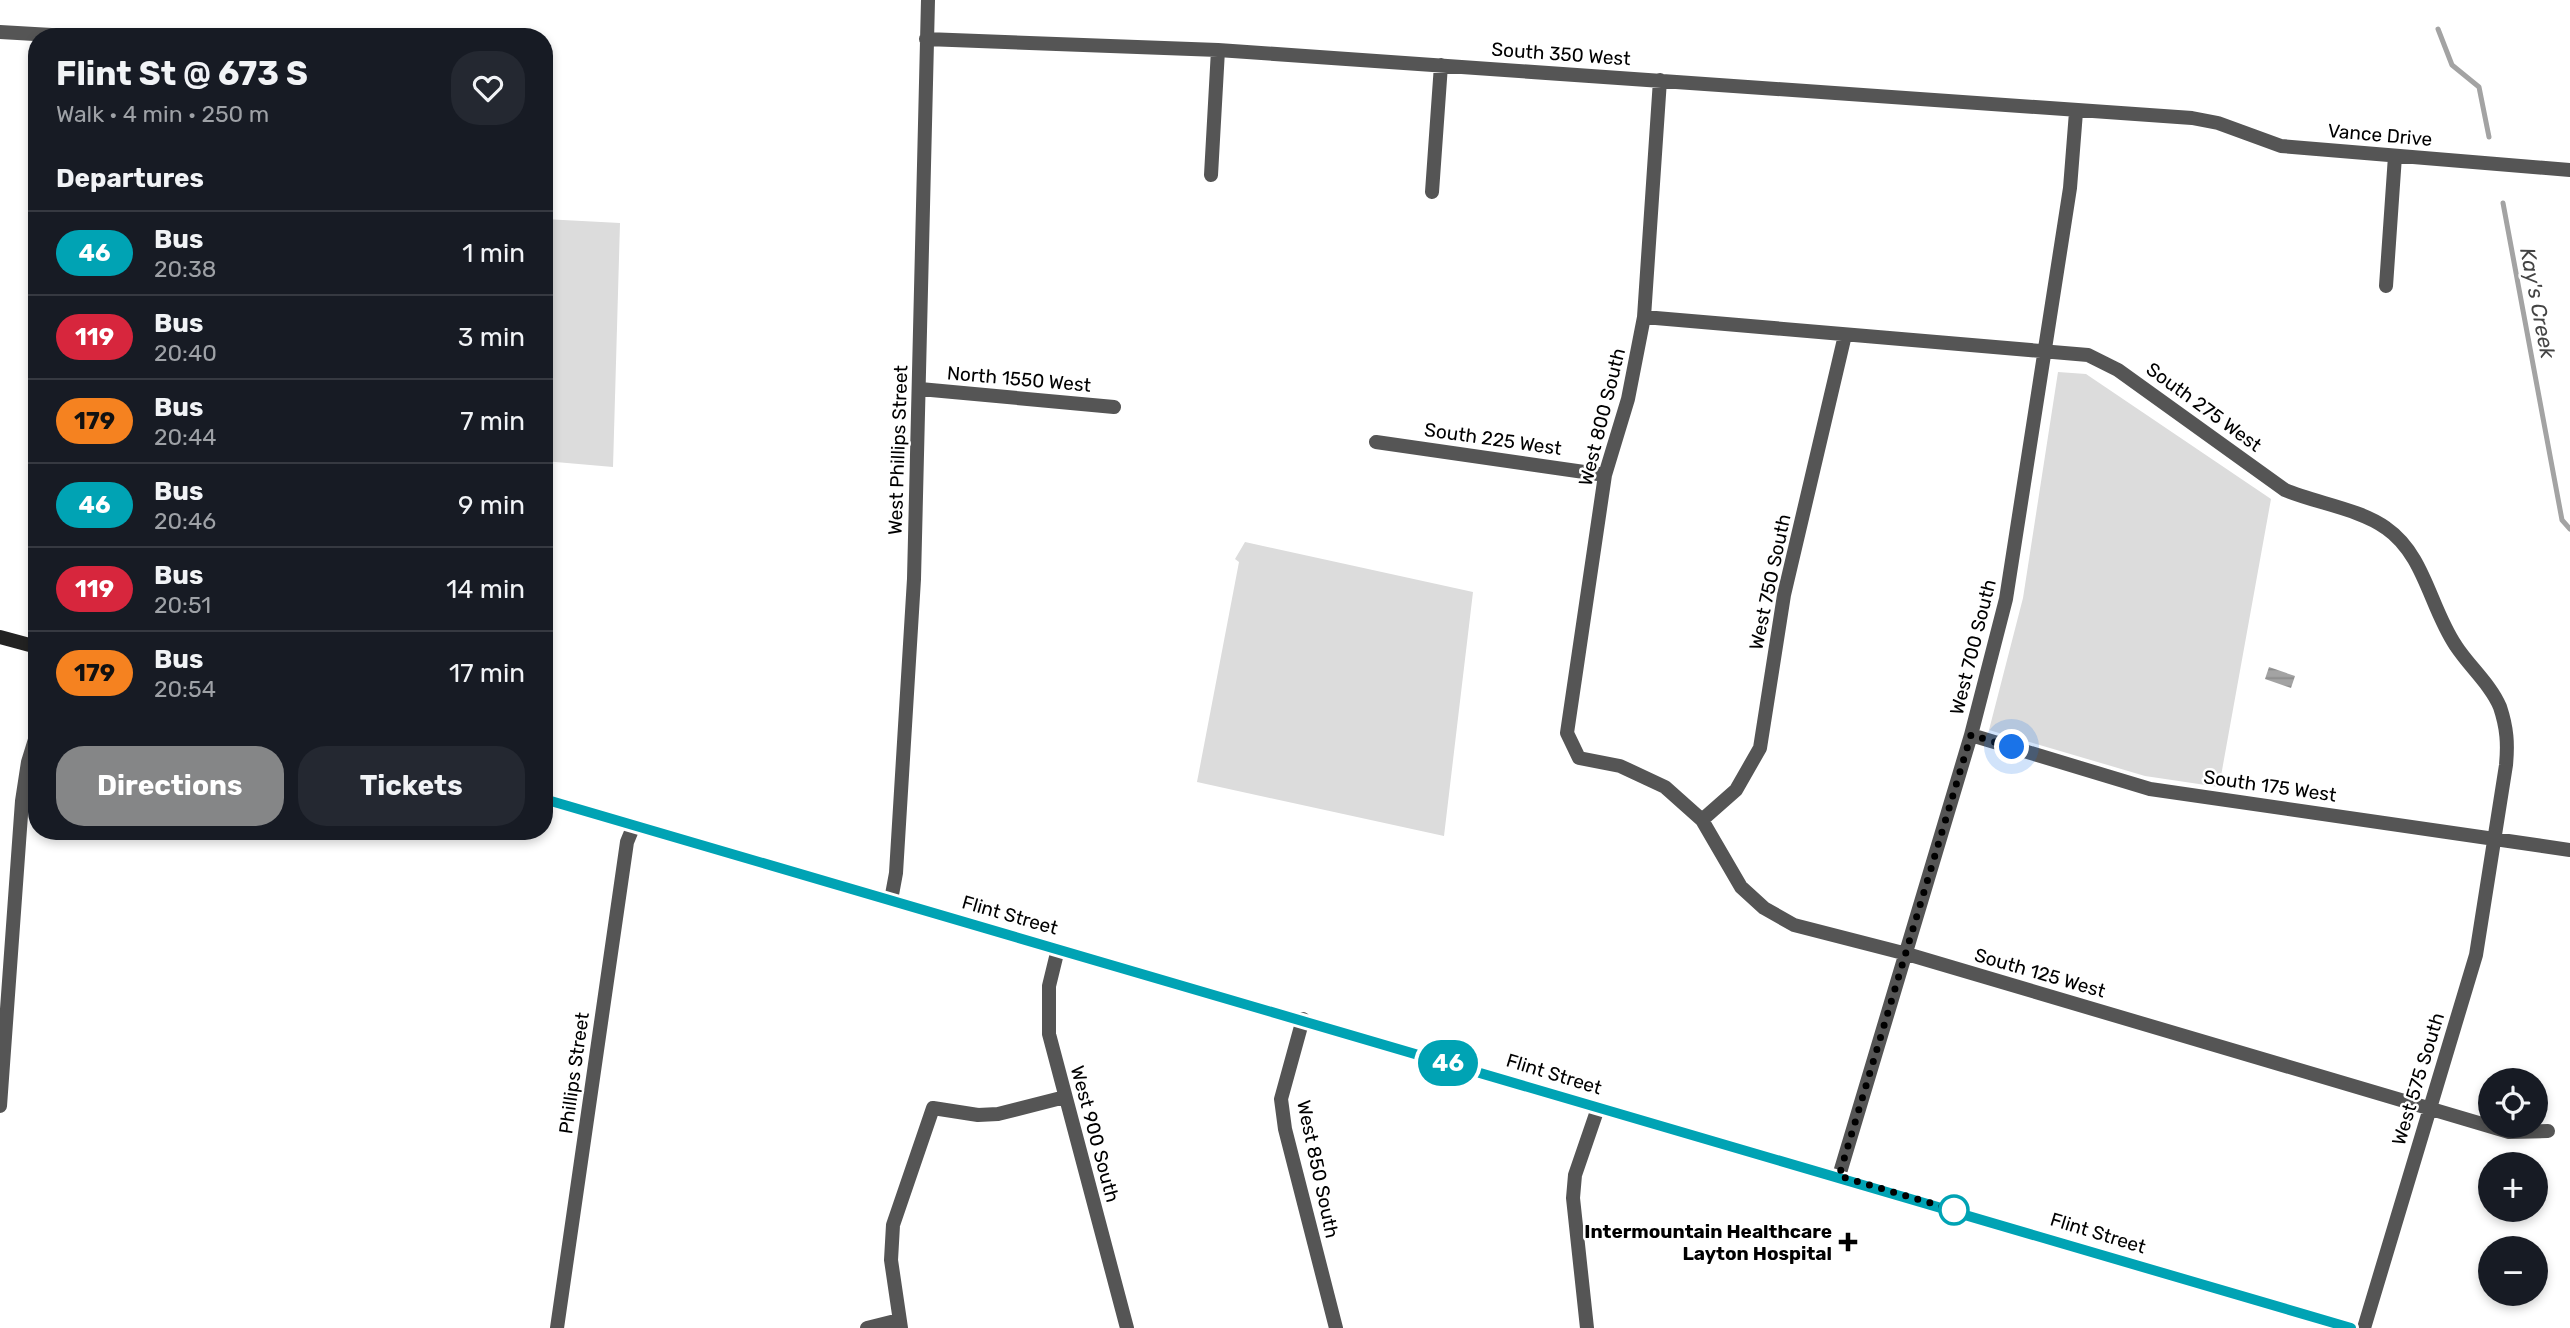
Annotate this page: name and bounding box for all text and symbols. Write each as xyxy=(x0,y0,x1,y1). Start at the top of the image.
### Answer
street label: South 350 West xyxy=(1491,38,1632,70)
button: heart xyxy=(451,51,525,125)
text: Flint St @ 673 S xyxy=(56,54,308,93)
text: Walk · 4 min · 250 m xyxy=(56,100,269,128)
street label: Vance Drive xyxy=(2327,119,2433,151)
text: Departures xyxy=(56,163,204,194)
text: Bus xyxy=(154,224,203,255)
text: 1 min xyxy=(462,238,525,269)
text: 46 xyxy=(78,239,111,267)
water label: Kay's Creek xyxy=(2515,245,2561,362)
text: 20:38 xyxy=(154,255,216,283)
text: Bus xyxy=(154,308,203,339)
text: 3 min xyxy=(458,322,525,353)
text: 119 xyxy=(75,323,114,351)
text: 20:40 xyxy=(154,339,217,367)
street label: West 800 South xyxy=(1574,346,1630,488)
street label: South 275 West xyxy=(2142,357,2267,457)
street label: North 1550 West xyxy=(946,361,1093,397)
street label: West Phillips Street xyxy=(884,364,912,535)
text: Bus xyxy=(154,392,203,423)
text: 7 min xyxy=(460,406,525,437)
text: 179 xyxy=(74,407,115,435)
street label: South 225 West xyxy=(1423,418,1564,460)
text: 20:44 xyxy=(154,423,217,451)
text: Bus xyxy=(154,476,203,507)
text: 9 min xyxy=(458,490,525,521)
text: 46 xyxy=(78,491,111,519)
text: 20:46 xyxy=(154,507,216,535)
street label: West 750 South xyxy=(1744,512,1796,652)
text: Bus xyxy=(154,560,203,591)
text: 14 min xyxy=(446,574,525,605)
text: 119 xyxy=(75,575,114,603)
street label: West 700 South xyxy=(1945,577,2001,717)
text: 20:51 xyxy=(154,591,211,619)
text: Bus xyxy=(154,644,203,675)
text: 17 min xyxy=(449,658,525,689)
text: 179 xyxy=(74,659,115,687)
text: 20:54 xyxy=(154,675,216,703)
your location xyxy=(1994,729,2029,764)
button: Directions xyxy=(56,746,284,826)
button: Tickets xyxy=(298,746,525,826)
street label: South 175 West xyxy=(2202,765,2338,807)
street label: Flint Street xyxy=(959,890,1061,940)
street label: South 125 West xyxy=(1972,943,2109,1003)
street label: Phillips Street xyxy=(554,1010,594,1135)
street label: West 575 South xyxy=(2387,1010,2449,1148)
line badge: 46 xyxy=(1416,1040,1480,1086)
text: 46 xyxy=(1432,1049,1464,1077)
street label: Flint Street xyxy=(1503,1049,1605,1100)
street label: West 900 South xyxy=(1066,1063,1124,1205)
map controls xyxy=(2478,1068,2548,1306)
button: locate xyxy=(2478,1068,2548,1138)
street label: West 850 South xyxy=(1292,1098,1344,1240)
button: + xyxy=(2478,1152,2548,1222)
unlabelled marker xyxy=(1939,1195,1969,1225)
street label: Flint Street xyxy=(2047,1208,2149,1259)
place label: Intermountain Healthcare Layton Hospital xyxy=(1584,1220,1832,1265)
marker: Intermountain Healthcare Layton Hospital xyxy=(1838,1232,1858,1252)
button: − xyxy=(2478,1236,2548,1306)

